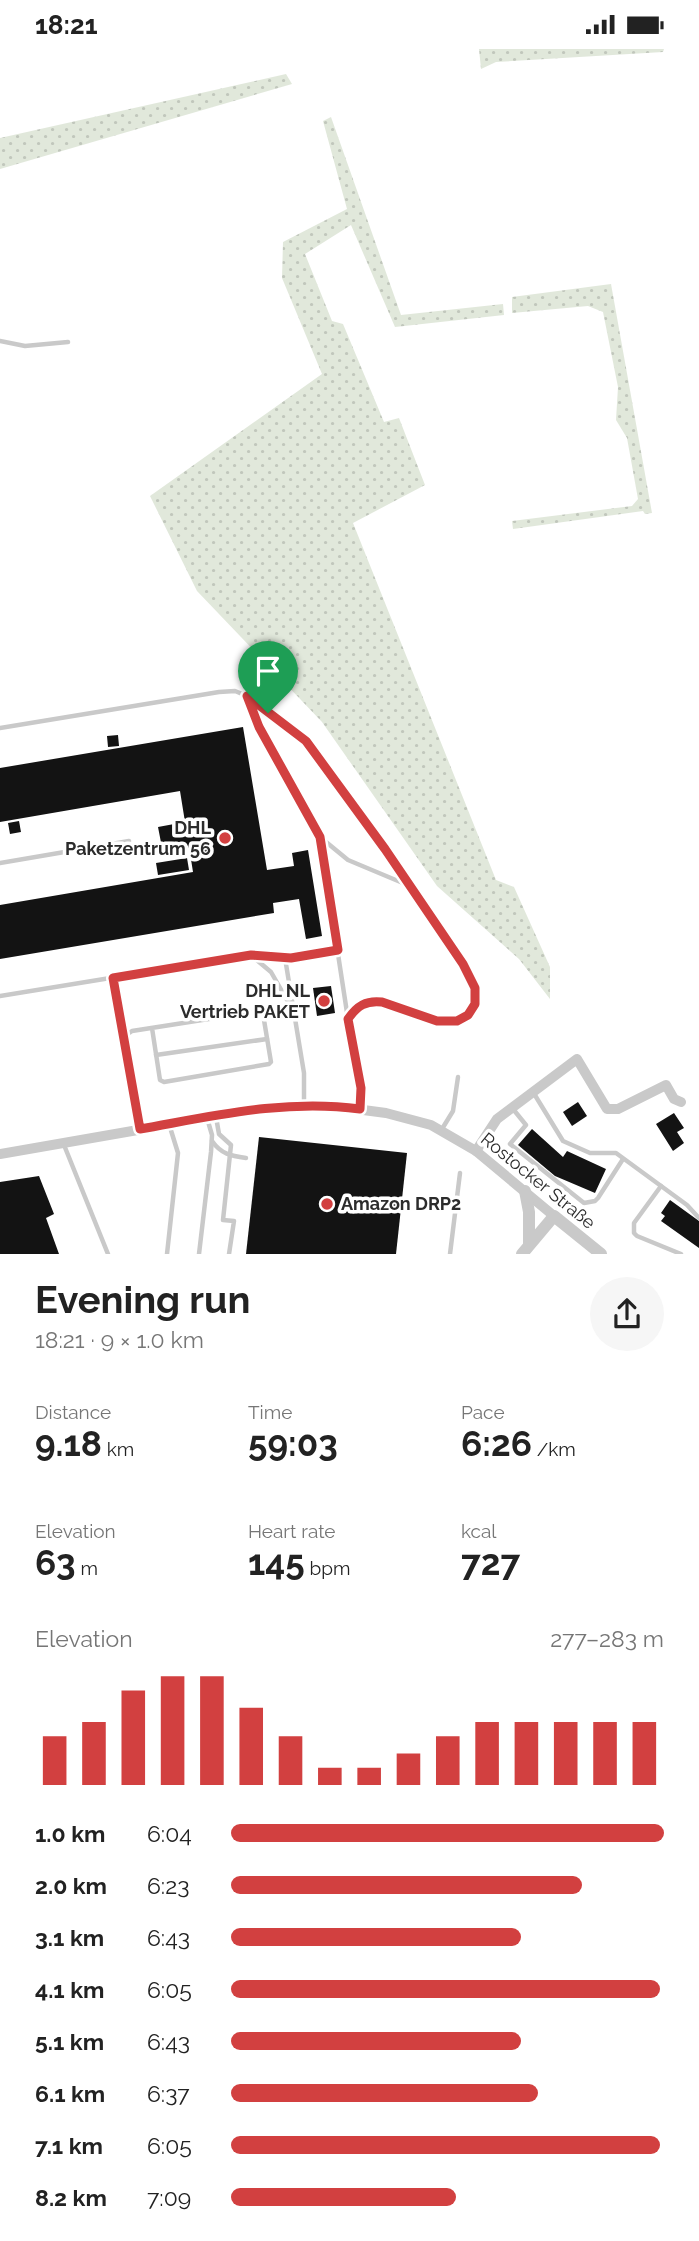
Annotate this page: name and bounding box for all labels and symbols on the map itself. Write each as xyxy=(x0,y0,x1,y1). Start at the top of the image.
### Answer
pin xyxy=(238,641,298,713)
place label: DHL Paketzentrum 56 xyxy=(65,817,211,859)
marker: DHL Paketzentrum 56 xyxy=(217,830,233,846)
place label: DHL NL Vertrieb PAKET xyxy=(180,980,310,1022)
marker: DHL NL Vertrieb PAKET xyxy=(316,993,332,1009)
street label: Rostocker Straße xyxy=(477,1128,600,1233)
place label: Amazon DRP2 xyxy=(341,1193,461,1214)
marker: Amazon DRP2 xyxy=(319,1196,335,1212)

